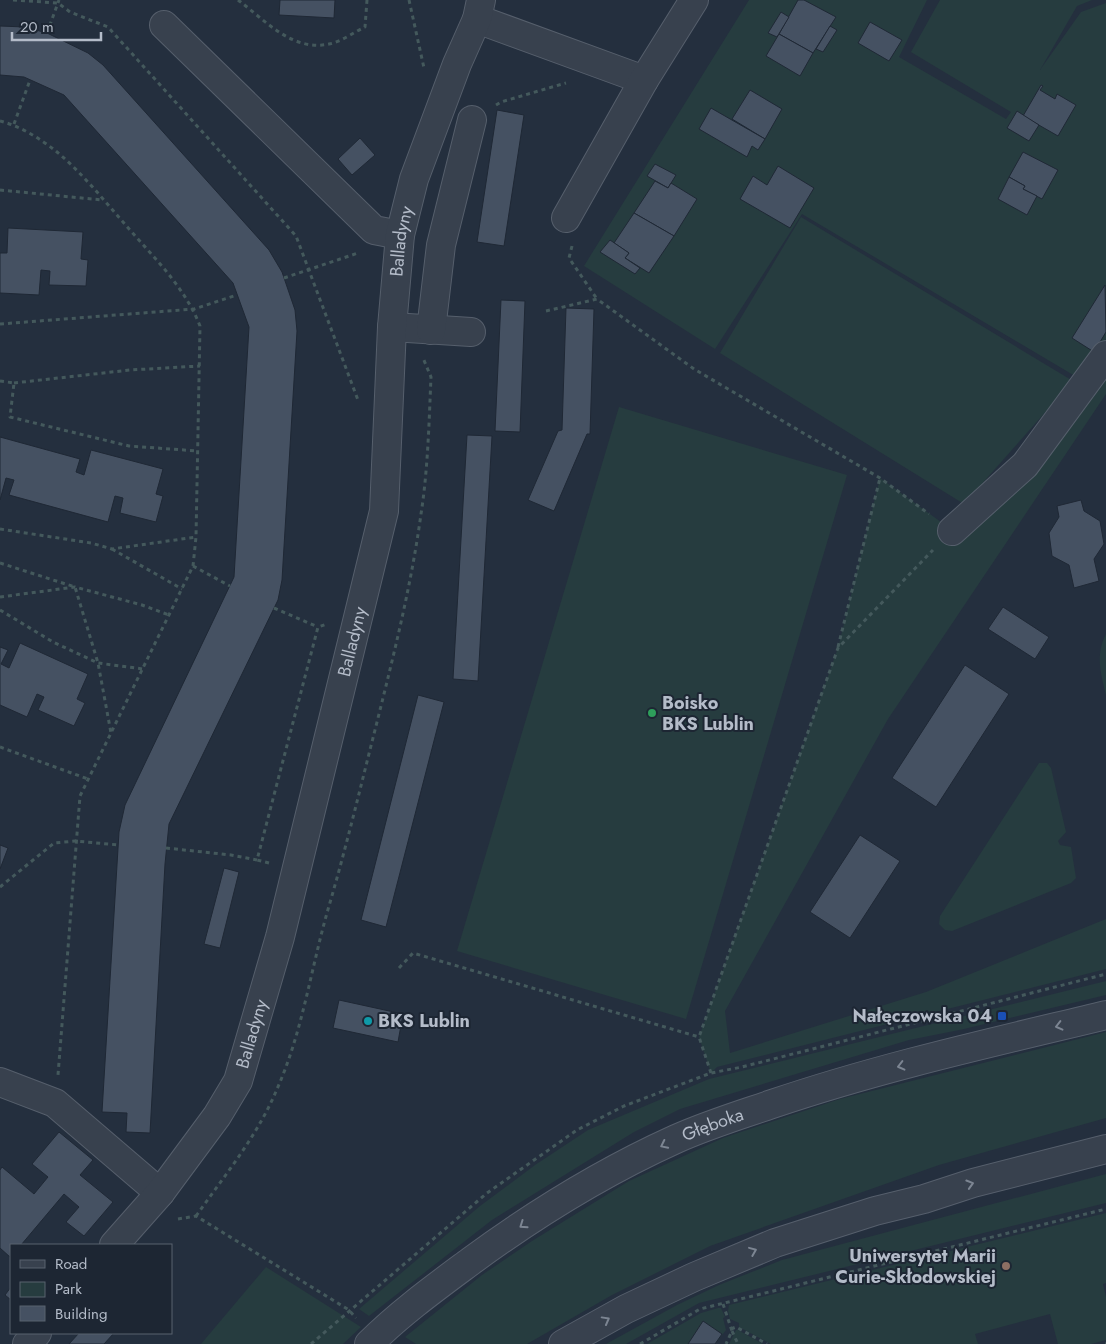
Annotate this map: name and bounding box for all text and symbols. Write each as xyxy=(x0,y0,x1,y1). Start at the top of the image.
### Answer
scale bar xyxy=(12,10,101,42)
text: 20 m xyxy=(20,16,54,38)
street label: Balladyny xyxy=(383,203,420,278)
street label: Balladyny xyxy=(331,604,373,679)
place label: Boisko BKS Lublin xyxy=(662,690,754,737)
marker: Boisko BKS Lublin xyxy=(646,707,658,719)
street label: Balladyny xyxy=(229,996,274,1072)
place label: Nałęczowska 04 xyxy=(853,1003,992,1029)
place label: BKS Lublin xyxy=(378,1008,470,1034)
marker: Nałęczowska 04 xyxy=(996,1010,1008,1022)
marker: BKS Lublin xyxy=(362,1015,374,1027)
one-way arrow xyxy=(1055,1021,1063,1031)
one-way arrow xyxy=(897,1060,906,1071)
street label: Głęboka xyxy=(678,1101,747,1148)
one-way arrow xyxy=(660,1139,669,1149)
one-way arrow xyxy=(966,1180,974,1190)
one-way arrow xyxy=(519,1219,529,1228)
place label: Uniwersytet Marii Curie-Skłodowskiej xyxy=(835,1243,996,1290)
legend xyxy=(10,1244,172,1334)
one-way arrow xyxy=(748,1247,757,1258)
text: Road xyxy=(55,1253,87,1275)
marker: Uniwersytet Marii Curie-Skłodowskiej xyxy=(1000,1260,1012,1272)
text: Park xyxy=(55,1278,82,1300)
text: Building xyxy=(55,1303,107,1325)
one-way arrow xyxy=(600,1316,609,1326)

